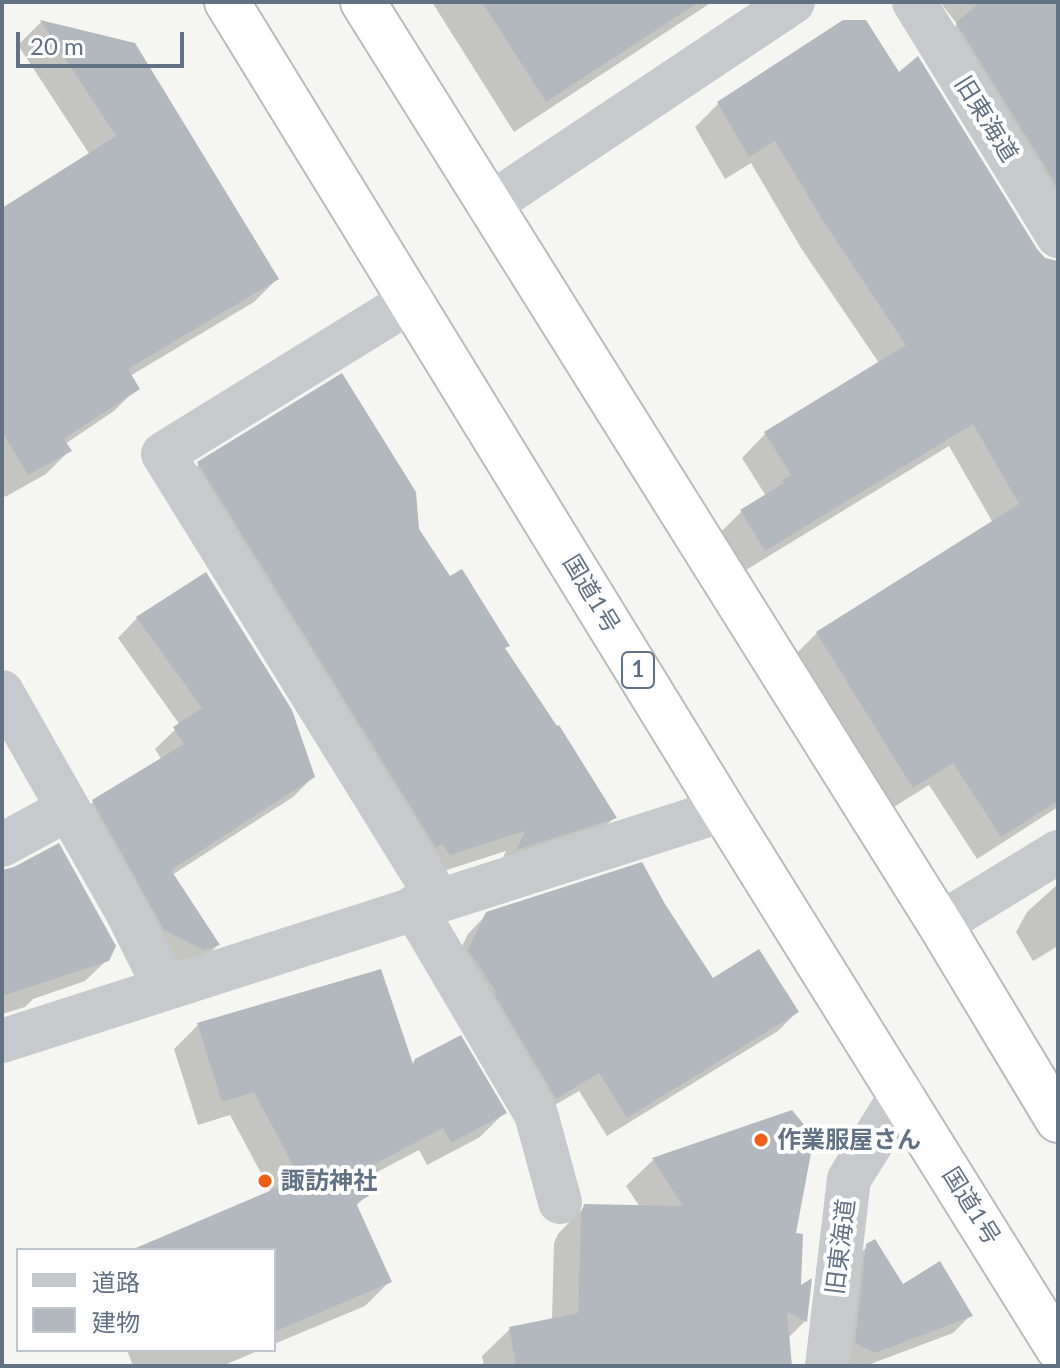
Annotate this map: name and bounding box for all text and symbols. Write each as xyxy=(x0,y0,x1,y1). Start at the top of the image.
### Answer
scale bar xyxy=(20,16,188,66)
text: 20 m xyxy=(30,31,84,60)
street label: 旧東海道 xyxy=(948,71,1024,167)
street label: 国道1号 xyxy=(557,550,625,638)
road number: 1 xyxy=(622,652,654,688)
place label: 作業服屋さん xyxy=(777,1126,921,1154)
marker: 作業服屋さん xyxy=(752,1131,770,1149)
street label: 国道1号 xyxy=(936,1162,1006,1250)
place label: 諏訪神社 xyxy=(281,1167,377,1195)
marker: 諏訪神社 xyxy=(256,1172,274,1190)
street label: 旧東海道 xyxy=(821,1198,861,1296)
legend xyxy=(16,1248,276,1352)
text: 道路 xyxy=(92,1267,140,1296)
text: 建物 xyxy=(92,1307,140,1336)

